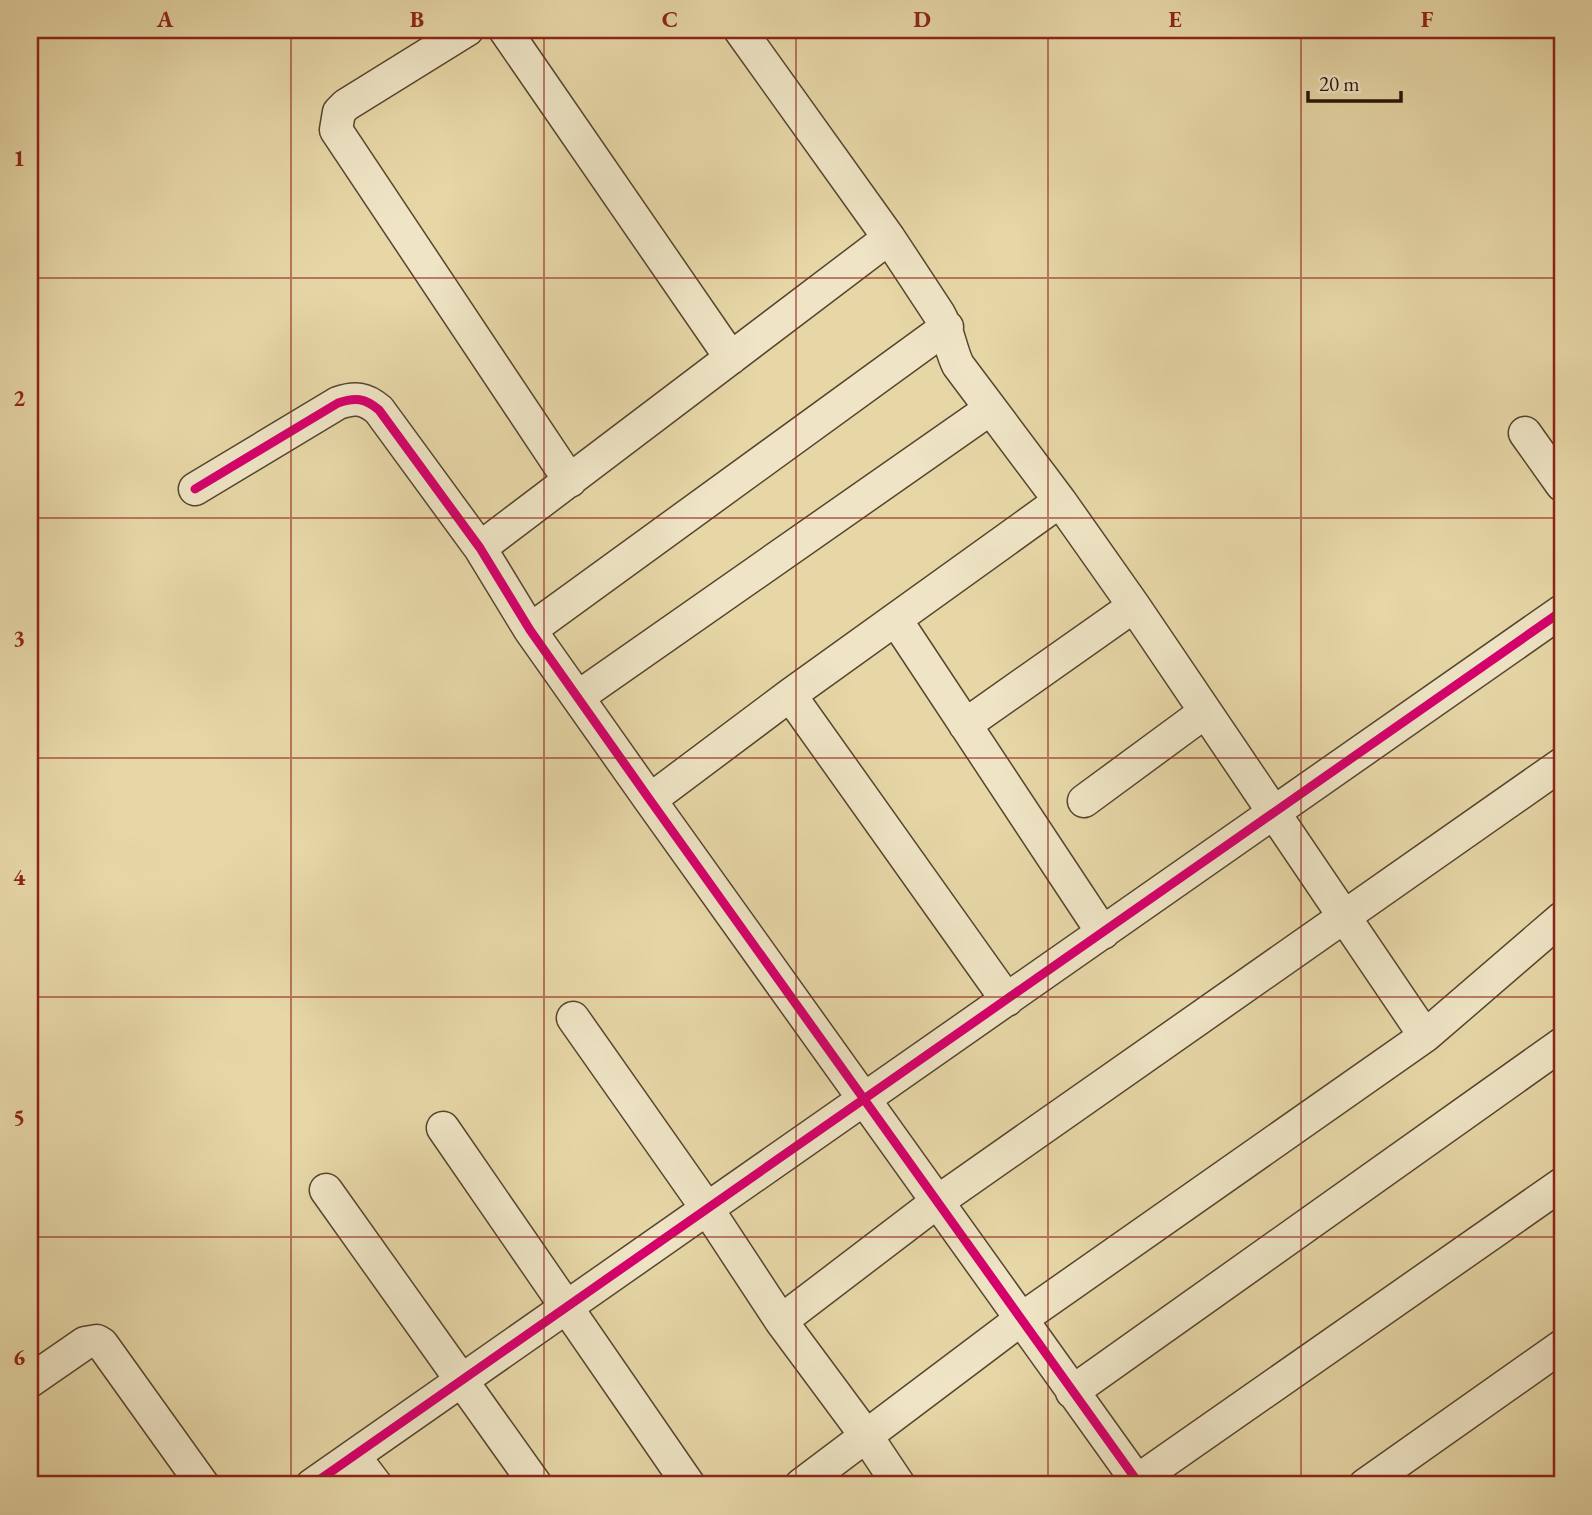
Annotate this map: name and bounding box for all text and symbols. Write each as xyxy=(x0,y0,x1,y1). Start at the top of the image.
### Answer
text: A xyxy=(156,4,174,34)
text: B xyxy=(410,4,424,34)
text: C xyxy=(662,4,678,34)
text: D xyxy=(913,4,931,34)
text: E xyxy=(1168,4,1182,34)
text: F xyxy=(1421,4,1434,34)
scale bar xyxy=(1308,60,1401,104)
text: 20 m xyxy=(1319,70,1360,97)
text: 1 xyxy=(13,143,25,173)
text: 2 xyxy=(13,383,25,413)
text: 3 xyxy=(13,623,25,653)
text: 4 xyxy=(13,862,26,892)
text: 5 xyxy=(13,1102,25,1132)
text: 6 xyxy=(13,1342,25,1372)

